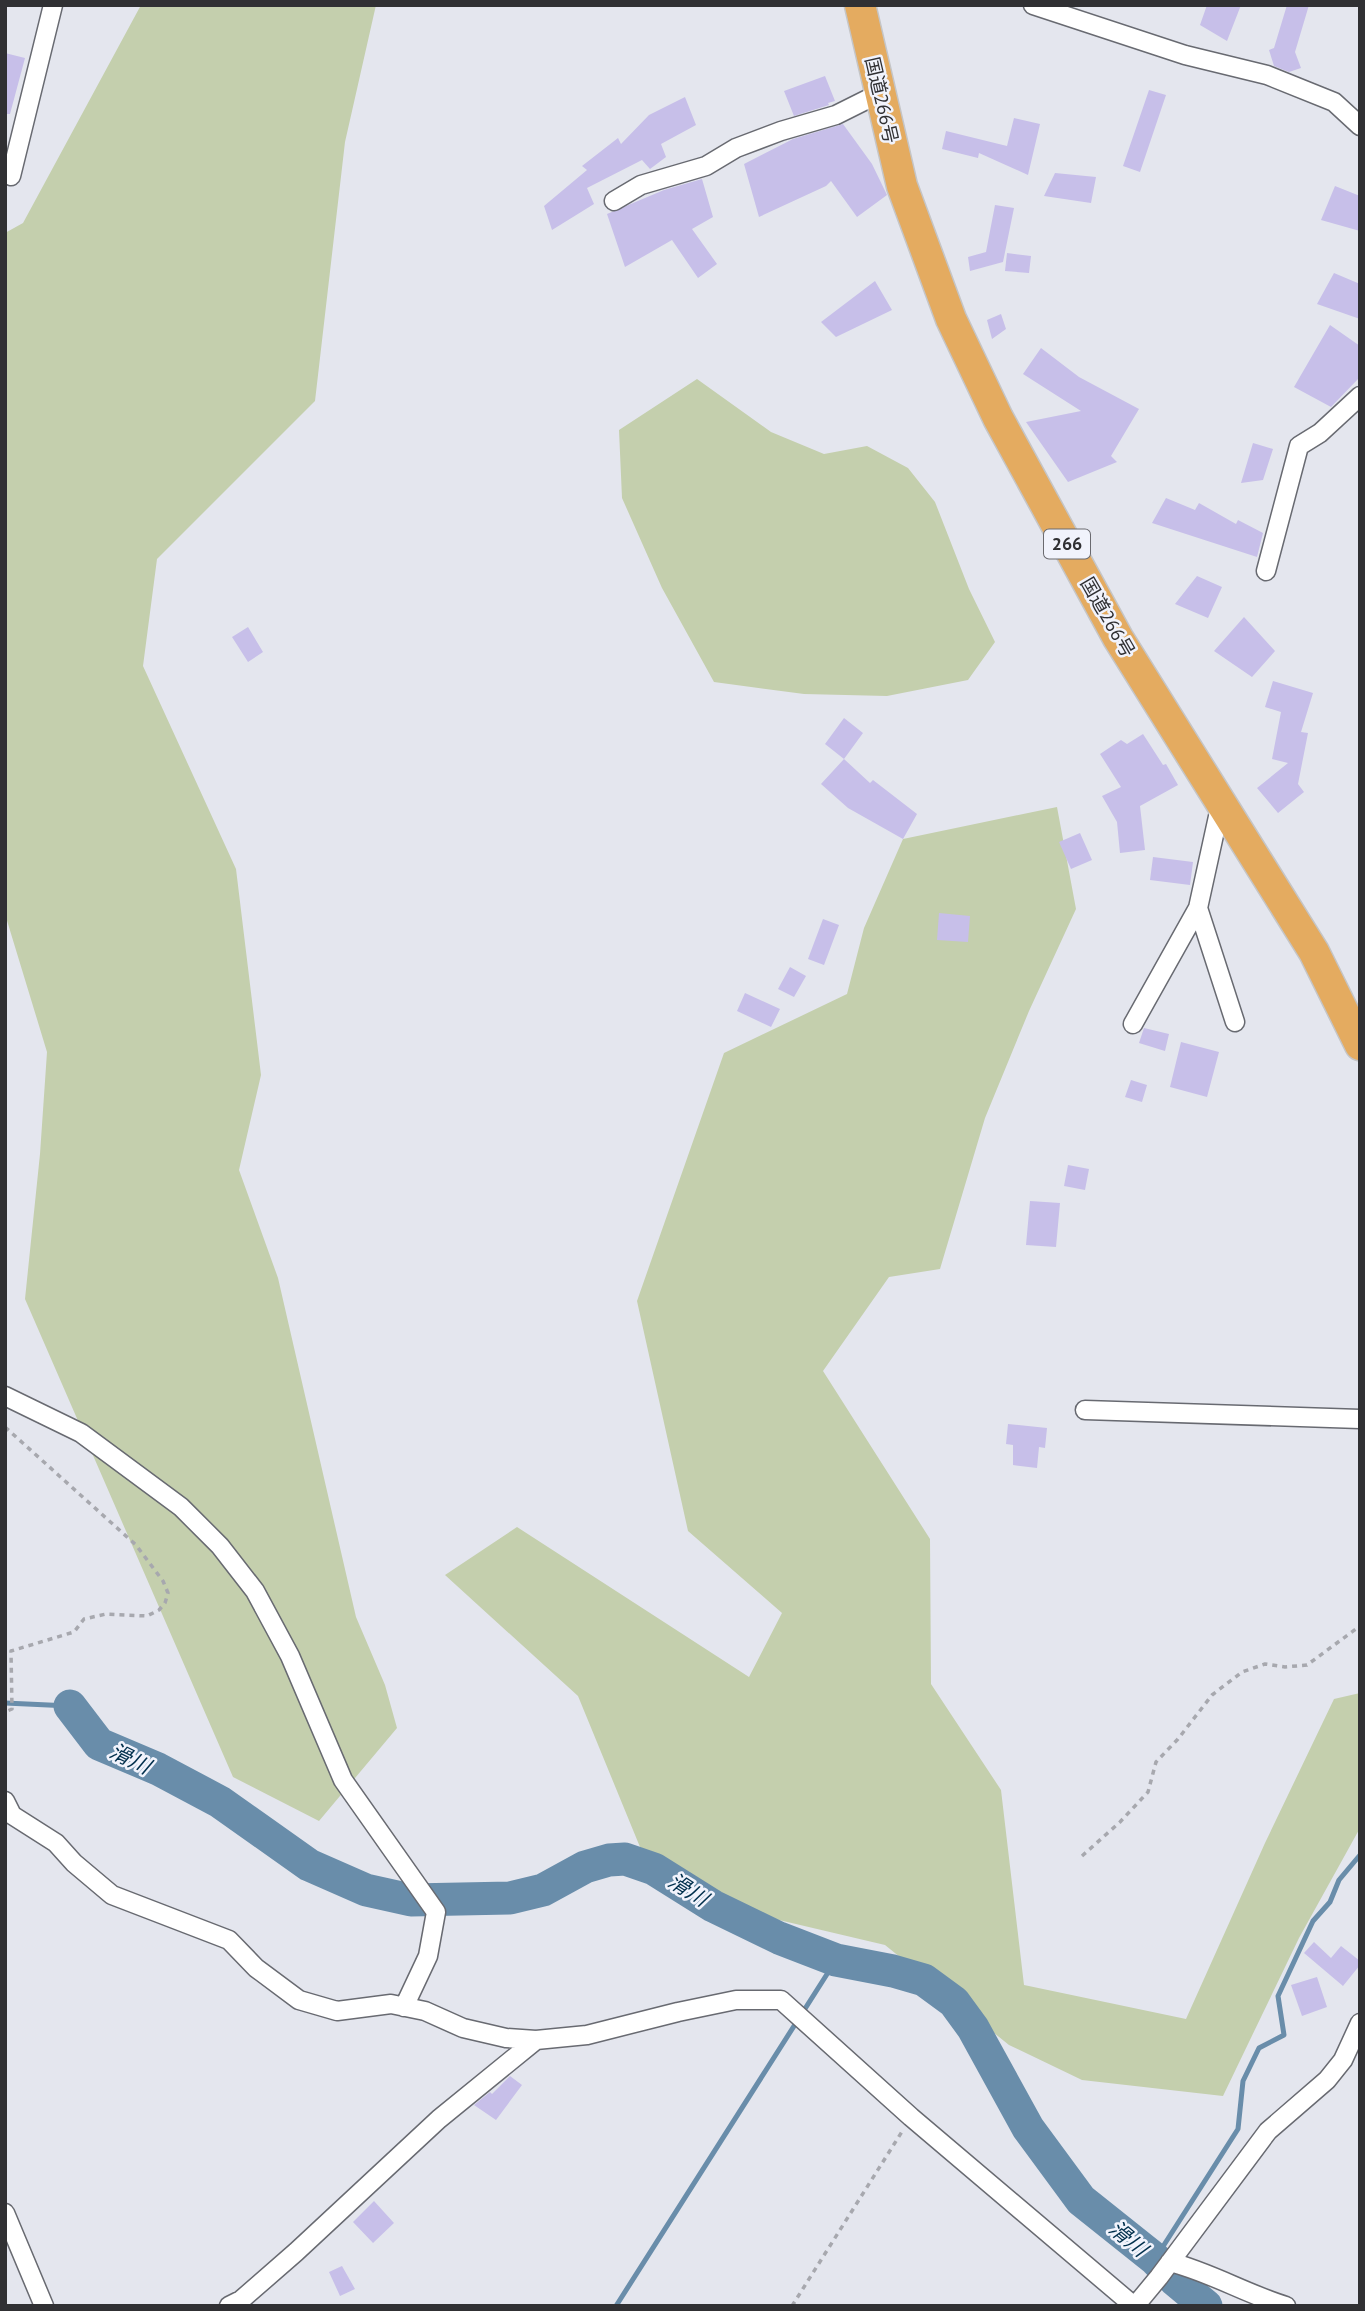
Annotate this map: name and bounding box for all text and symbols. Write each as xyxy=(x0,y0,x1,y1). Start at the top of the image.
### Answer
street label: 国道266号 xyxy=(860,54,904,146)
road number: 266 xyxy=(1044,530,1090,558)
street label: 国道266号 xyxy=(1076,573,1140,661)
water label: 滑川 xyxy=(105,1737,157,1781)
water label: 滑川 xyxy=(663,1867,715,1913)
water label: 滑川 xyxy=(1104,2215,1155,2264)

